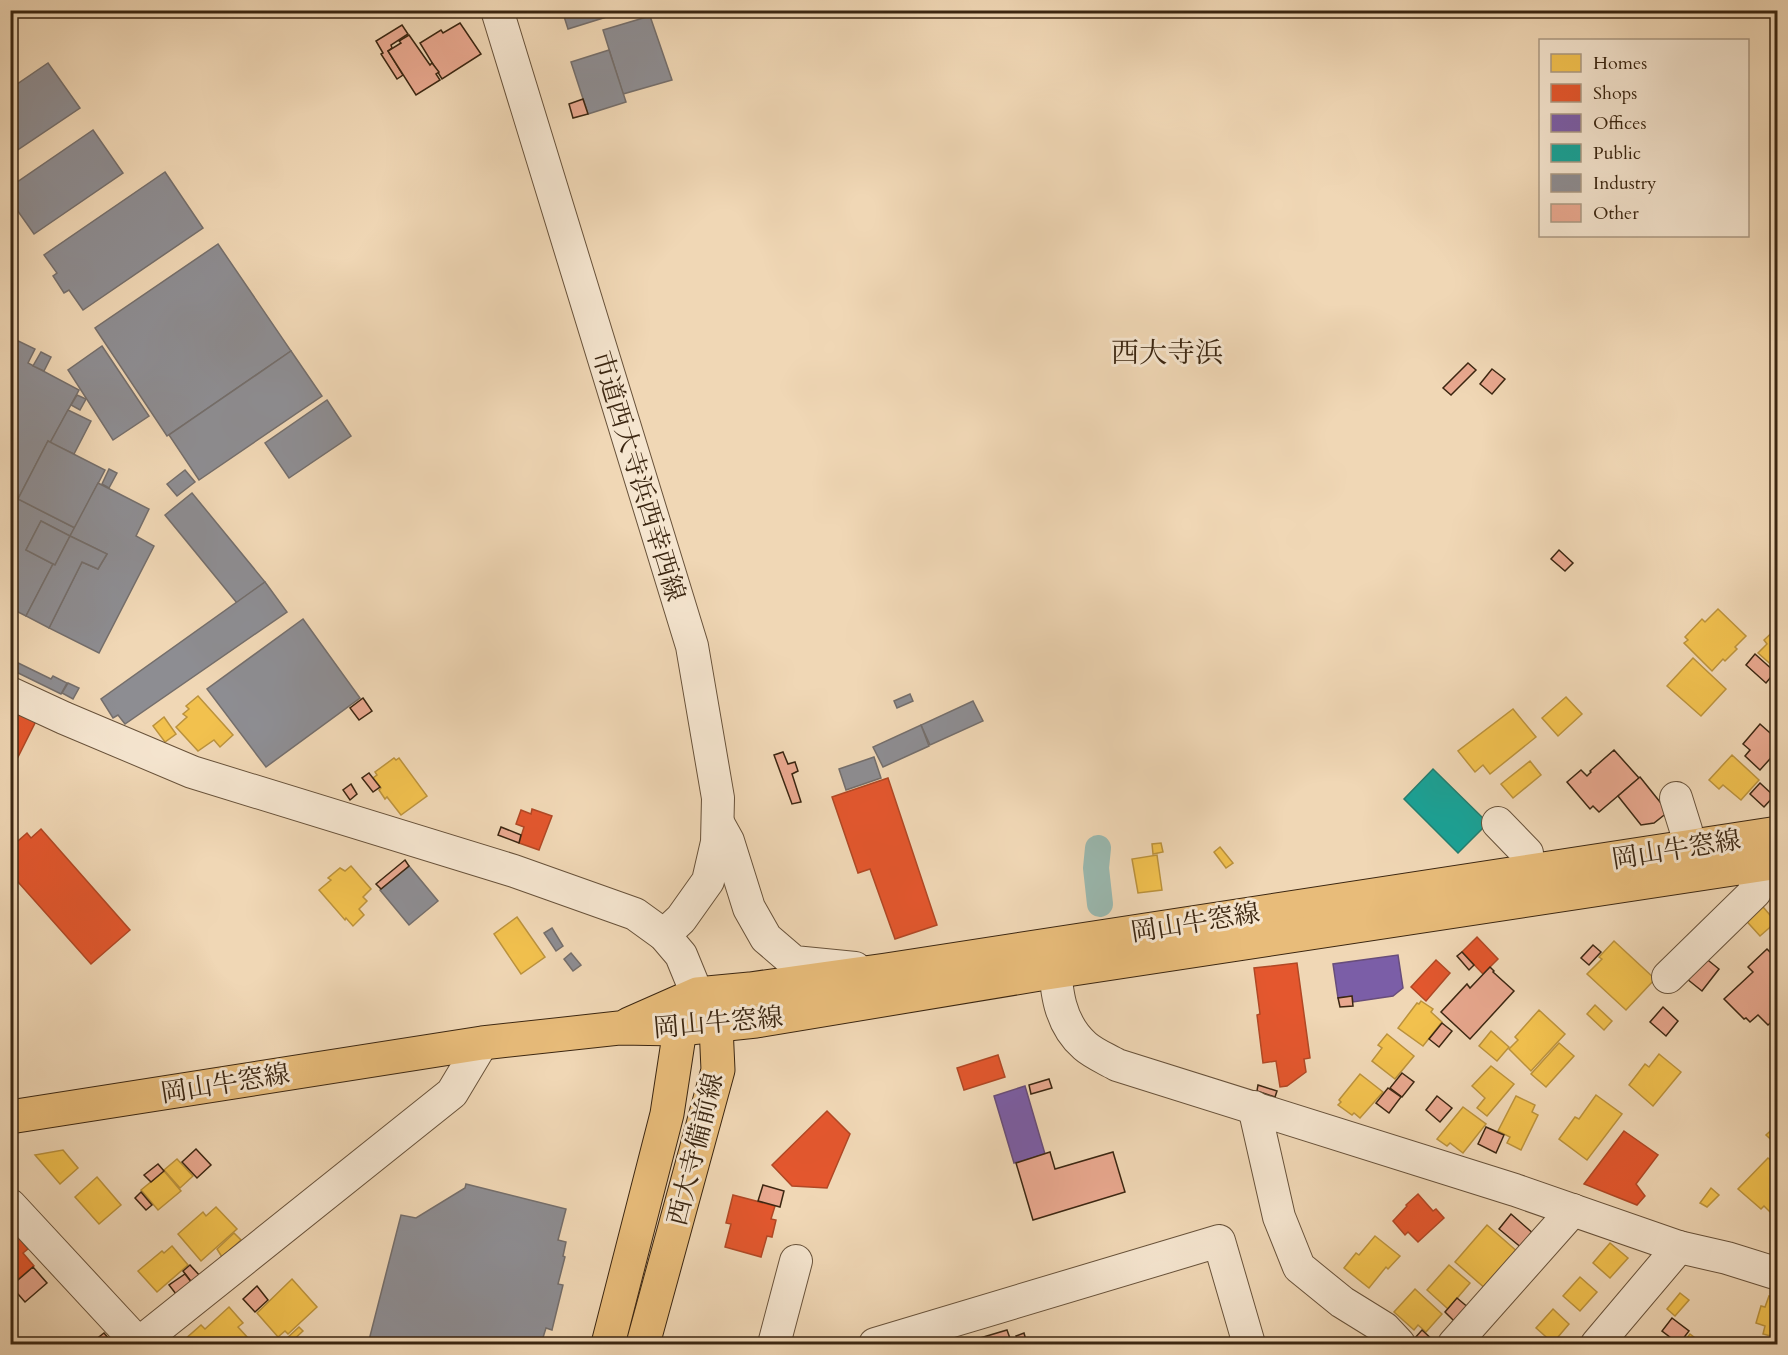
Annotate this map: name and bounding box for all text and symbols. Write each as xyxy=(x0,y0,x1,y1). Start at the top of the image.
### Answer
legend xyxy=(1539,39,1749,237)
text: Homes xyxy=(1593,51,1647,76)
text: Shops xyxy=(1593,81,1637,106)
text: Offices xyxy=(1593,111,1647,136)
text: Public xyxy=(1593,141,1641,166)
text: Industry xyxy=(1593,171,1657,196)
text: Other xyxy=(1593,201,1639,226)
district label: 西大寺浜 xyxy=(1111,334,1223,372)
street label: 市道西大寺浜西幸西線 xyxy=(584,347,693,606)
street label: 岡山牛窓線 xyxy=(1609,822,1743,877)
street label: 岡山牛窓線 xyxy=(1128,895,1262,950)
street label: 岡山牛窓線 xyxy=(652,999,784,1046)
street label: 岡山牛窓線 xyxy=(158,1056,292,1111)
street label: 西大寺備前線 xyxy=(660,1069,731,1229)

